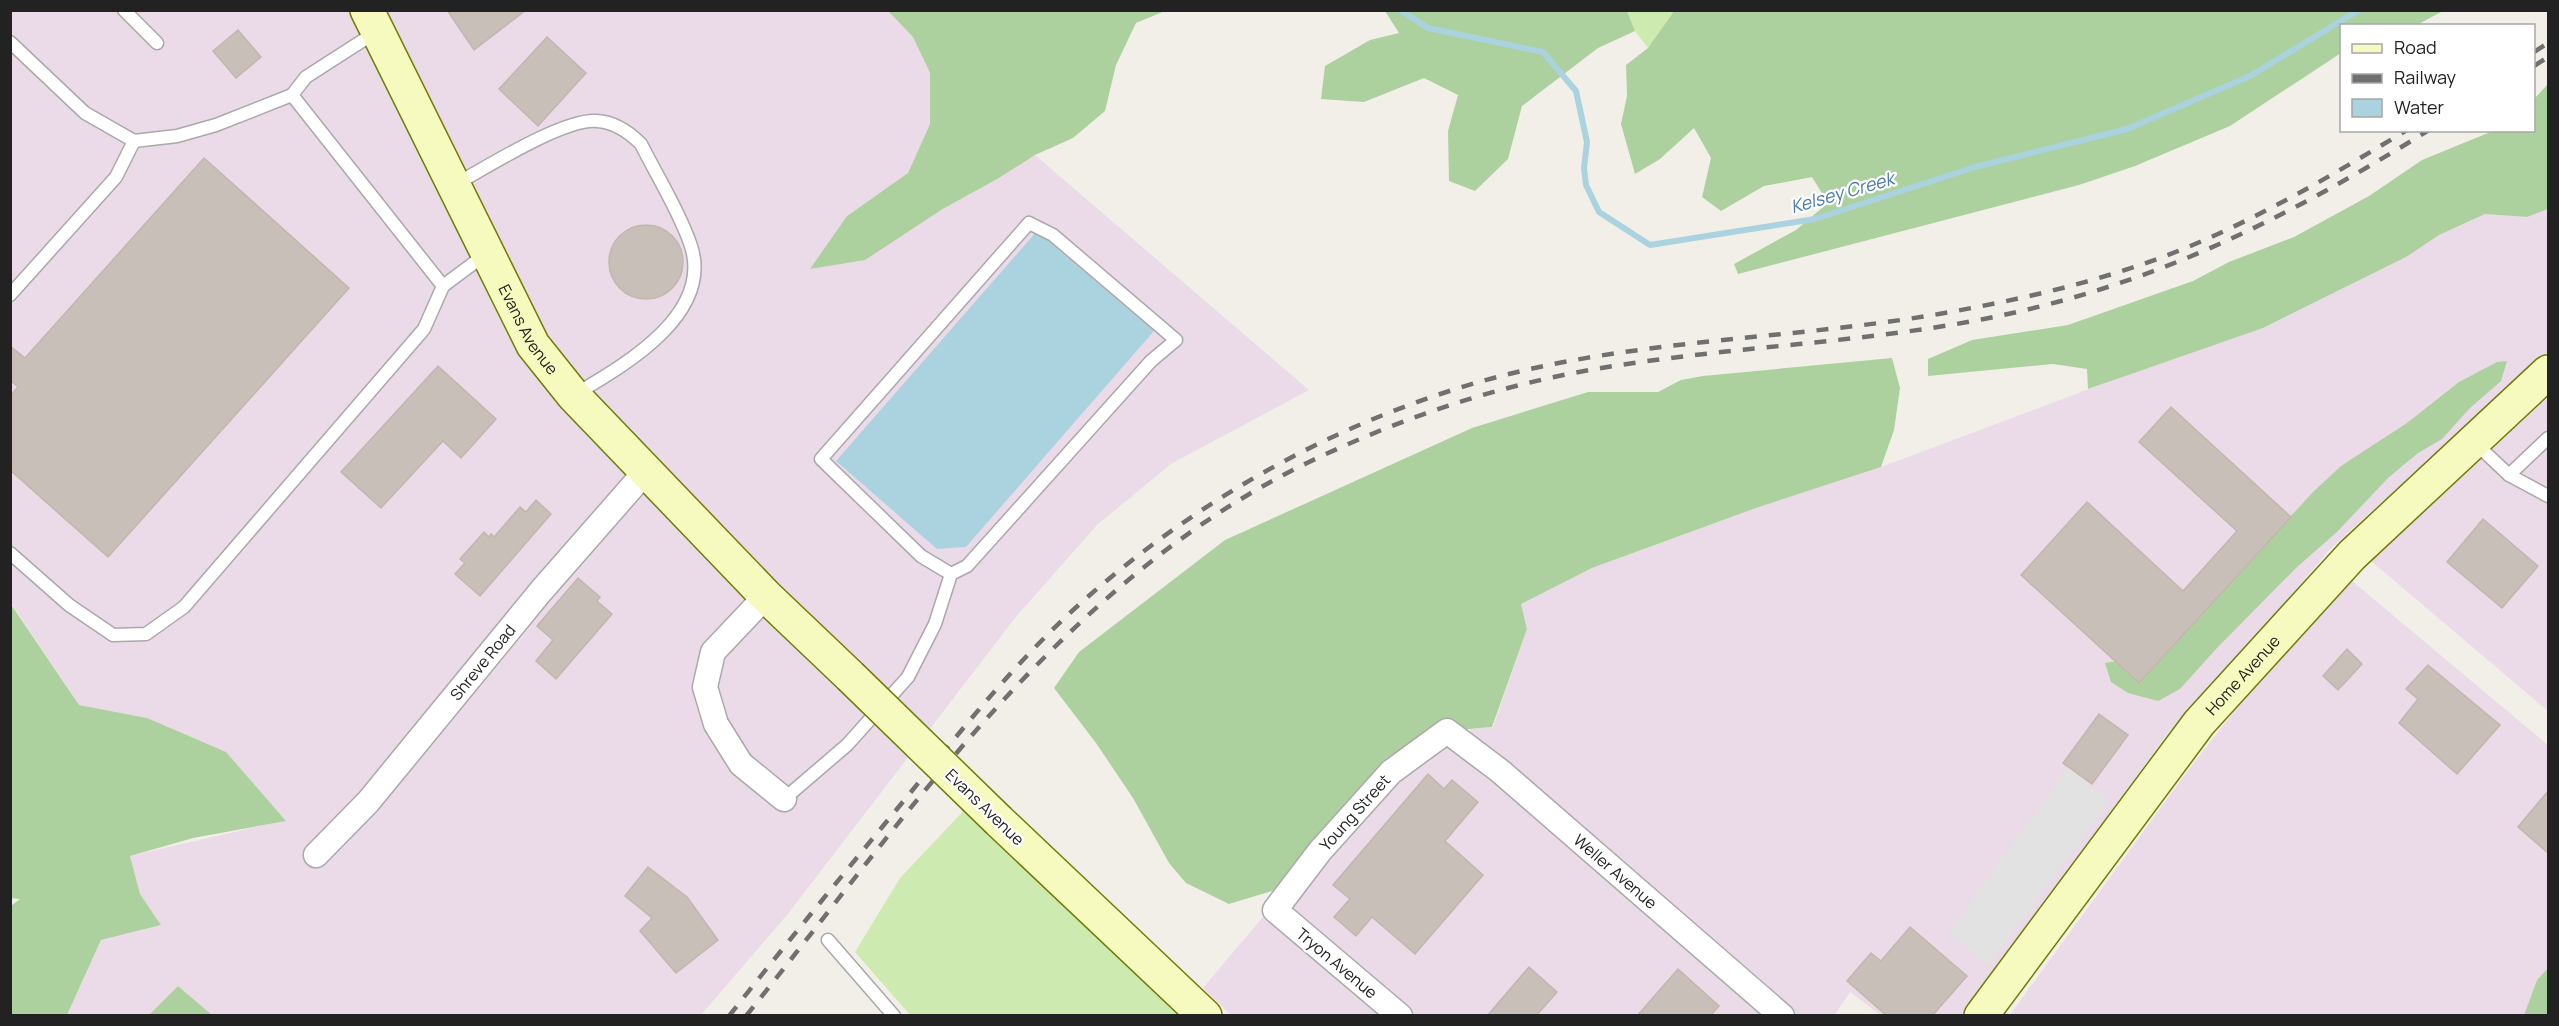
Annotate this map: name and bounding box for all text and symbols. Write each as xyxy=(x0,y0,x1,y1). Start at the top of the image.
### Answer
legend xyxy=(2340,24,2535,132)
text: Road xyxy=(2394,35,2437,59)
text: Railway xyxy=(2394,65,2456,89)
text: Water xyxy=(2394,95,2444,119)
water label: Kelsey Creek xyxy=(1787,165,1900,218)
street label: Evans Avenue xyxy=(494,280,563,379)
street label: Shreve Road xyxy=(445,620,520,705)
street label: Home Avenue xyxy=(2200,630,2285,720)
street label: Evans Avenue xyxy=(941,764,1029,850)
street label: Young Street xyxy=(1314,769,1395,855)
street label: Weller Avenue xyxy=(1569,829,1662,914)
street label: Tryon Avenue xyxy=(1292,923,1382,1003)

